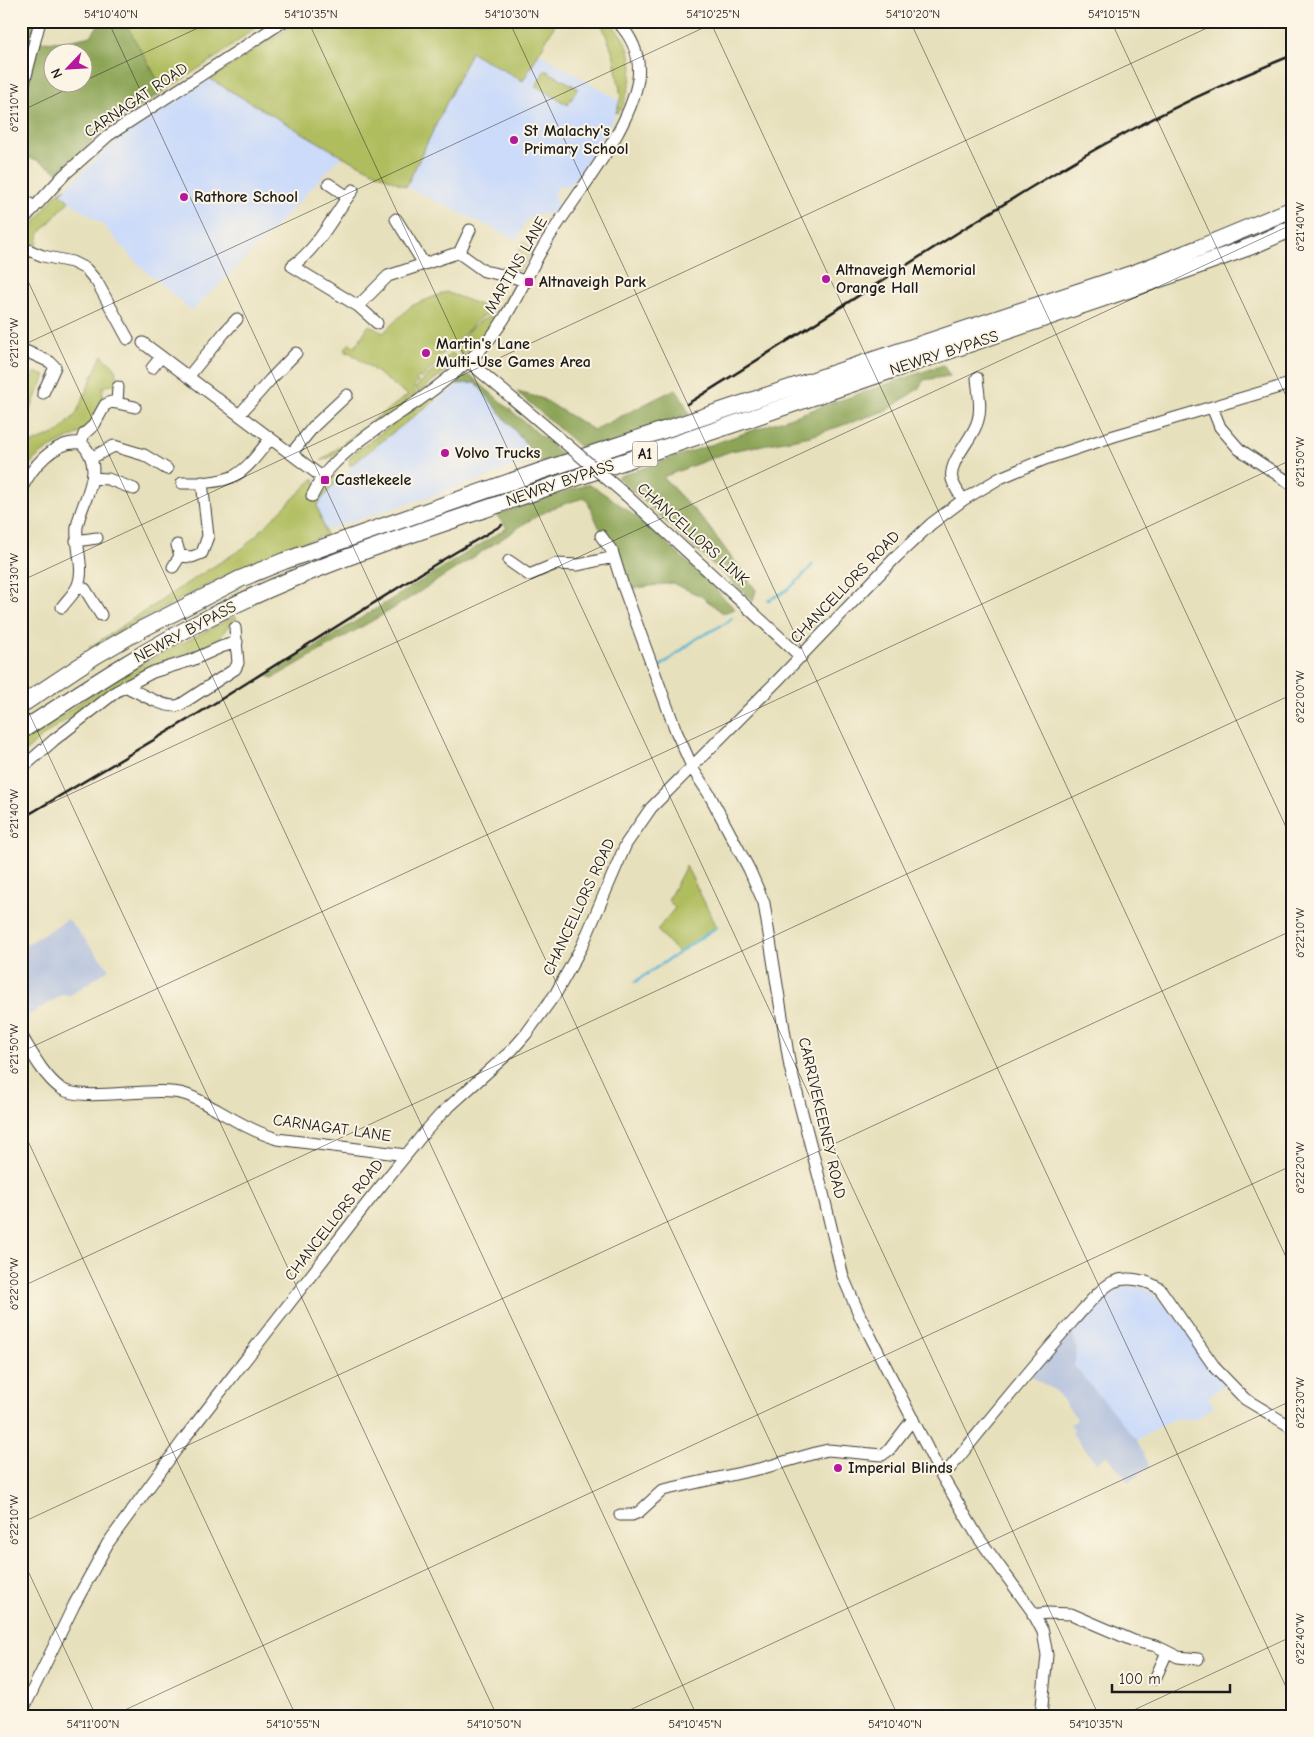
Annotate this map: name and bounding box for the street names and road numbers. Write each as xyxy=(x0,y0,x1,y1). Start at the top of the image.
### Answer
street label: CARNAGAT ROAD xyxy=(81,59,191,141)
street label: MARTINS LANE xyxy=(481,213,551,317)
street label: NEWRY BYPASS xyxy=(887,327,1001,379)
road number: A1 xyxy=(632,442,658,466)
street label: NEWRY BYPASS xyxy=(504,456,617,510)
street label: CHANCELLORS LINK xyxy=(633,479,753,589)
street label: CHANCELLORS ROAD xyxy=(787,527,903,647)
street label: NEWRY BYPASS xyxy=(131,597,239,667)
street label: CHANCELLORS ROAD xyxy=(539,836,619,978)
street label: CARRIVEKEENEY ROAD xyxy=(795,1036,849,1200)
street label: CARNAGAT LANE xyxy=(272,1111,393,1145)
street label: CHANCELLORS ROAD xyxy=(281,1156,387,1284)

